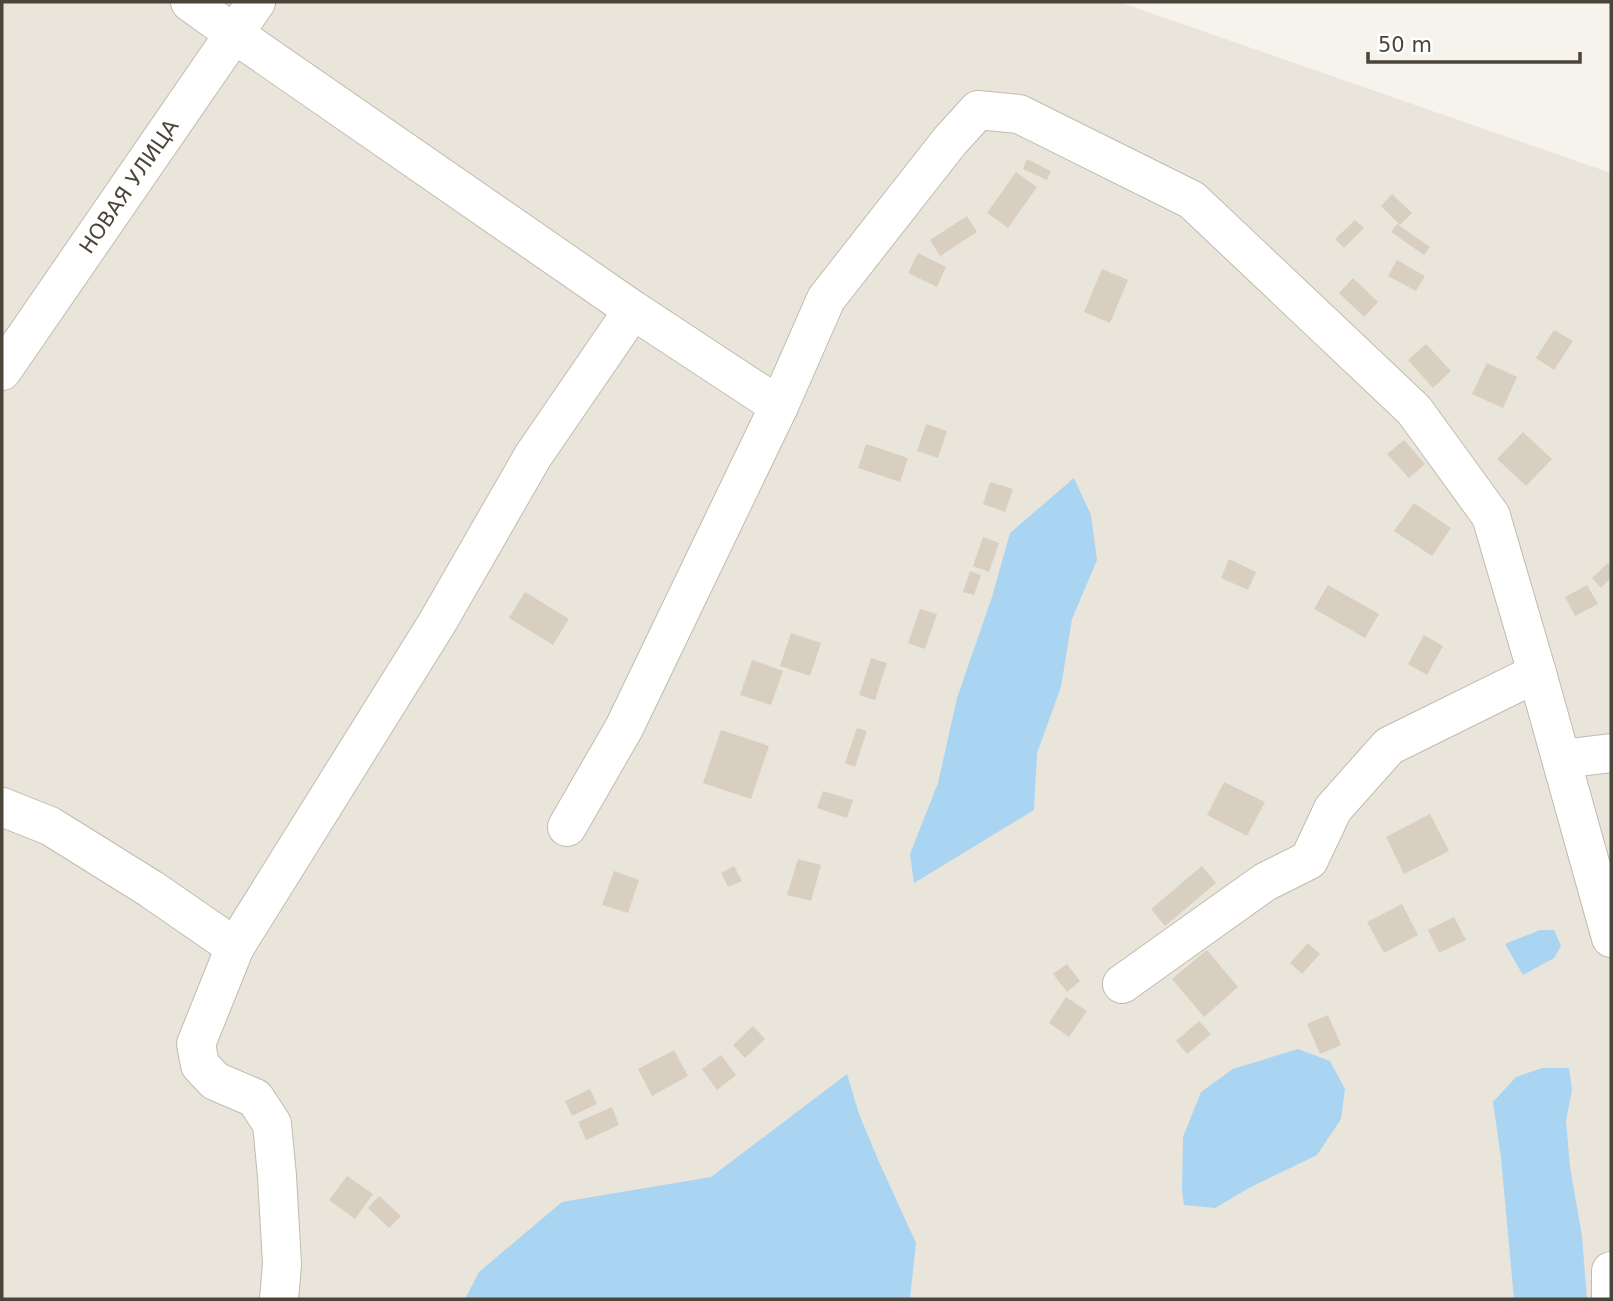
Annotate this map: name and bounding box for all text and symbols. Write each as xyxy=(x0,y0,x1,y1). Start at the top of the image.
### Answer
scale bar xyxy=(1368,21,1580,65)
text: 50 m xyxy=(1378,33,1432,57)
street label: НОВАЯ УЛИЦА xyxy=(74,114,184,258)

